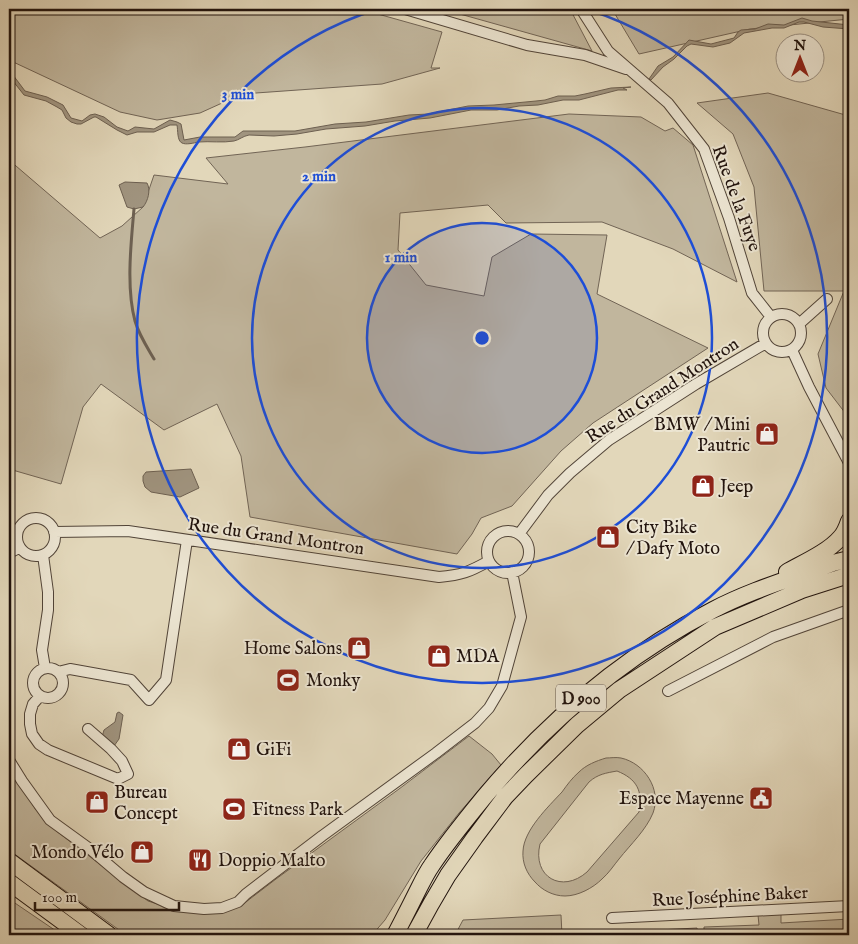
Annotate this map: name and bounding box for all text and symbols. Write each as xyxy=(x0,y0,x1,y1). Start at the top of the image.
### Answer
north arrow xyxy=(776,32,826,82)
text: N xyxy=(793,37,806,55)
text: 3 min xyxy=(222,85,254,104)
street label: Rue de la Fuye xyxy=(706,142,765,255)
text: 2 min xyxy=(302,167,336,186)
text: 1 min xyxy=(385,248,417,267)
centre of rings xyxy=(473,329,491,347)
street label: Rue du Grand Montron xyxy=(582,333,744,449)
place label: BMW / Mini Pautric xyxy=(654,414,750,458)
shop icon: BMW / Mini Pautric xyxy=(754,421,780,447)
shop icon: Jeep xyxy=(690,473,716,499)
place label: Jeep xyxy=(718,476,753,499)
street label: Rue du Grand Montron xyxy=(186,514,366,561)
place label: City Bike / Dafy Moto xyxy=(626,517,720,561)
shop icon: City Bike / Dafy Moto xyxy=(595,524,621,550)
shop icon: Home Salons xyxy=(346,635,372,661)
place label: Home Salons xyxy=(244,638,342,661)
shop icon: MDA xyxy=(426,643,452,669)
place label: MDA xyxy=(456,646,500,669)
sports icon: Monky xyxy=(275,667,301,693)
place label: Monky xyxy=(306,670,361,693)
road number: D 900 xyxy=(556,684,606,711)
shop icon: GiFi xyxy=(226,736,252,762)
place label: GiFi xyxy=(256,739,292,762)
place label: Bureau Concept xyxy=(114,782,178,826)
public building icon: Espace Mayenne xyxy=(748,785,774,811)
place label: Espace Mayenne xyxy=(619,788,744,811)
shop icon: Bureau Concept xyxy=(84,789,110,815)
sports icon: Fitness Park xyxy=(221,796,247,822)
place label: Fitness Park xyxy=(252,799,343,822)
shop icon: Mondo Vélo xyxy=(129,839,155,865)
place label: Mondo Vélo xyxy=(31,842,124,865)
restaurant icon: Doppio Malto xyxy=(187,847,213,873)
place label: Doppio Malto xyxy=(218,850,326,873)
scale bar xyxy=(35,879,179,911)
street label: Rue Joséphine Baker xyxy=(651,882,809,913)
text: 100 m xyxy=(42,888,78,907)

